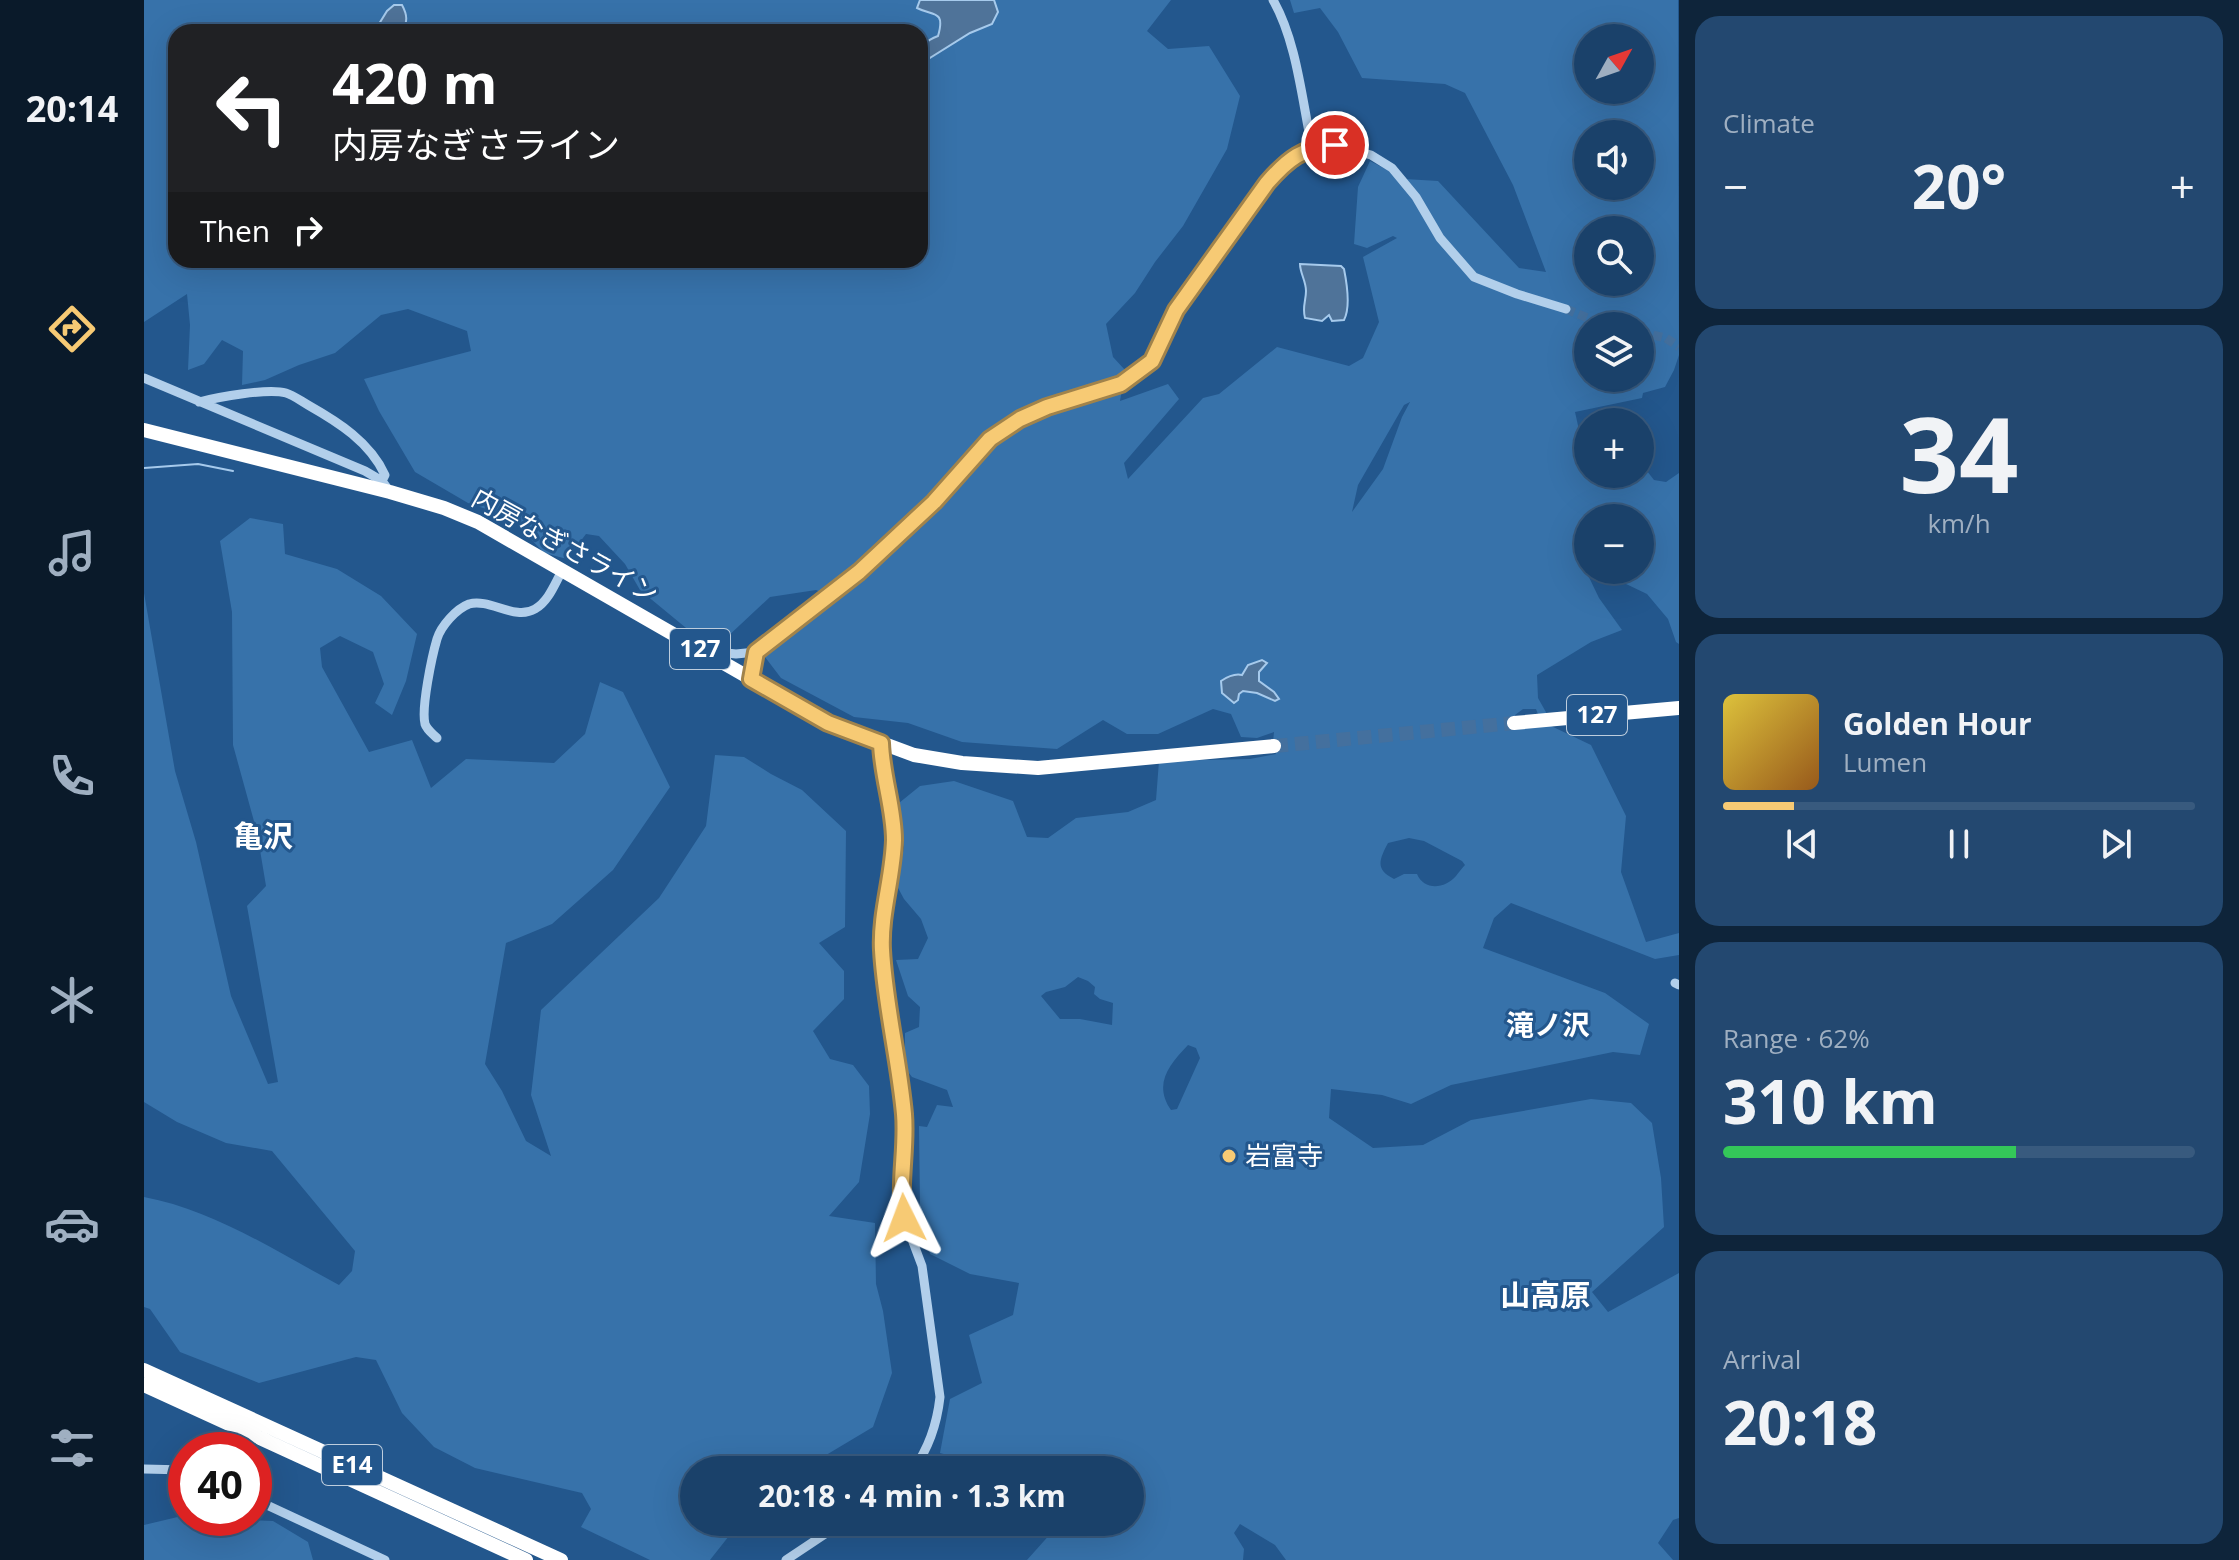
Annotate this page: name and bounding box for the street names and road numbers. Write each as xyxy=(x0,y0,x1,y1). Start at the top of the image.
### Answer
street label: 内房なぎさライン xyxy=(466,479,665,611)
road number: 127 xyxy=(670,629,730,669)
road number: 127 xyxy=(1567,695,1627,735)
road number: E14 xyxy=(322,1445,382,1485)

